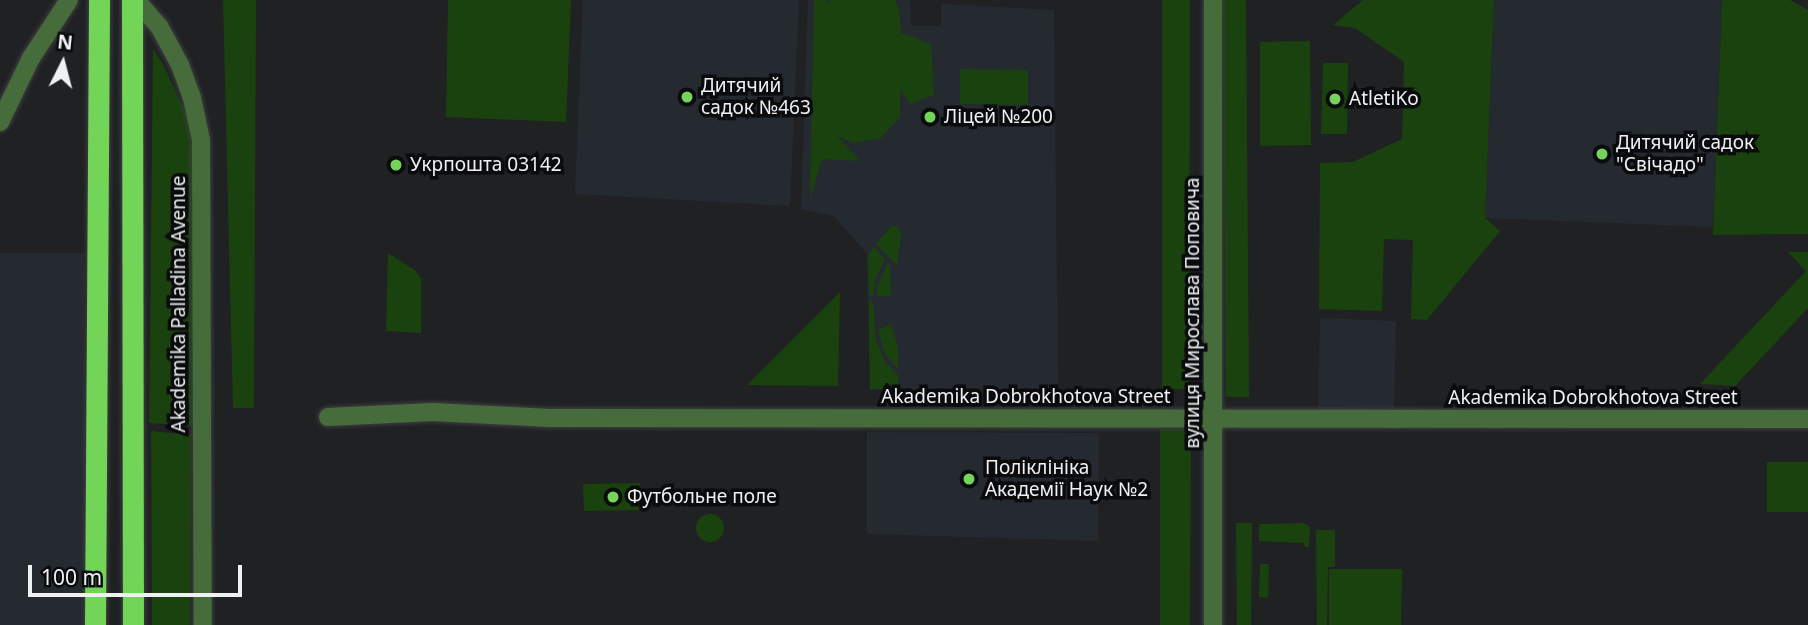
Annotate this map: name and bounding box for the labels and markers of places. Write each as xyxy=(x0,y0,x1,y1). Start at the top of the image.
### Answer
place label: Дитячий садок №463 xyxy=(701,75,811,119)
place label: AtletiKo xyxy=(1349,88,1419,110)
marker: Дитячий садок №463 xyxy=(679,89,695,105)
marker: AtletiKo xyxy=(1327,91,1343,107)
place label: Ліцей №200 xyxy=(944,106,1053,128)
marker: Ліцей №200 xyxy=(922,109,938,125)
place label: Дитячий садок "Свічадо" xyxy=(1616,132,1754,176)
marker: Дитячий садок "Свічадо" xyxy=(1594,146,1610,162)
place label: Укрпошта 03142 xyxy=(410,154,562,176)
marker: Укрпошта 03142 xyxy=(388,157,404,173)
place label: Поліклініка Академії Наук №2 xyxy=(985,457,1148,501)
marker: Поліклініка Академії Наук №2 xyxy=(959,469,979,489)
place label: Футбольне поле xyxy=(627,486,777,508)
marker: Футбольне поле xyxy=(605,489,621,505)

